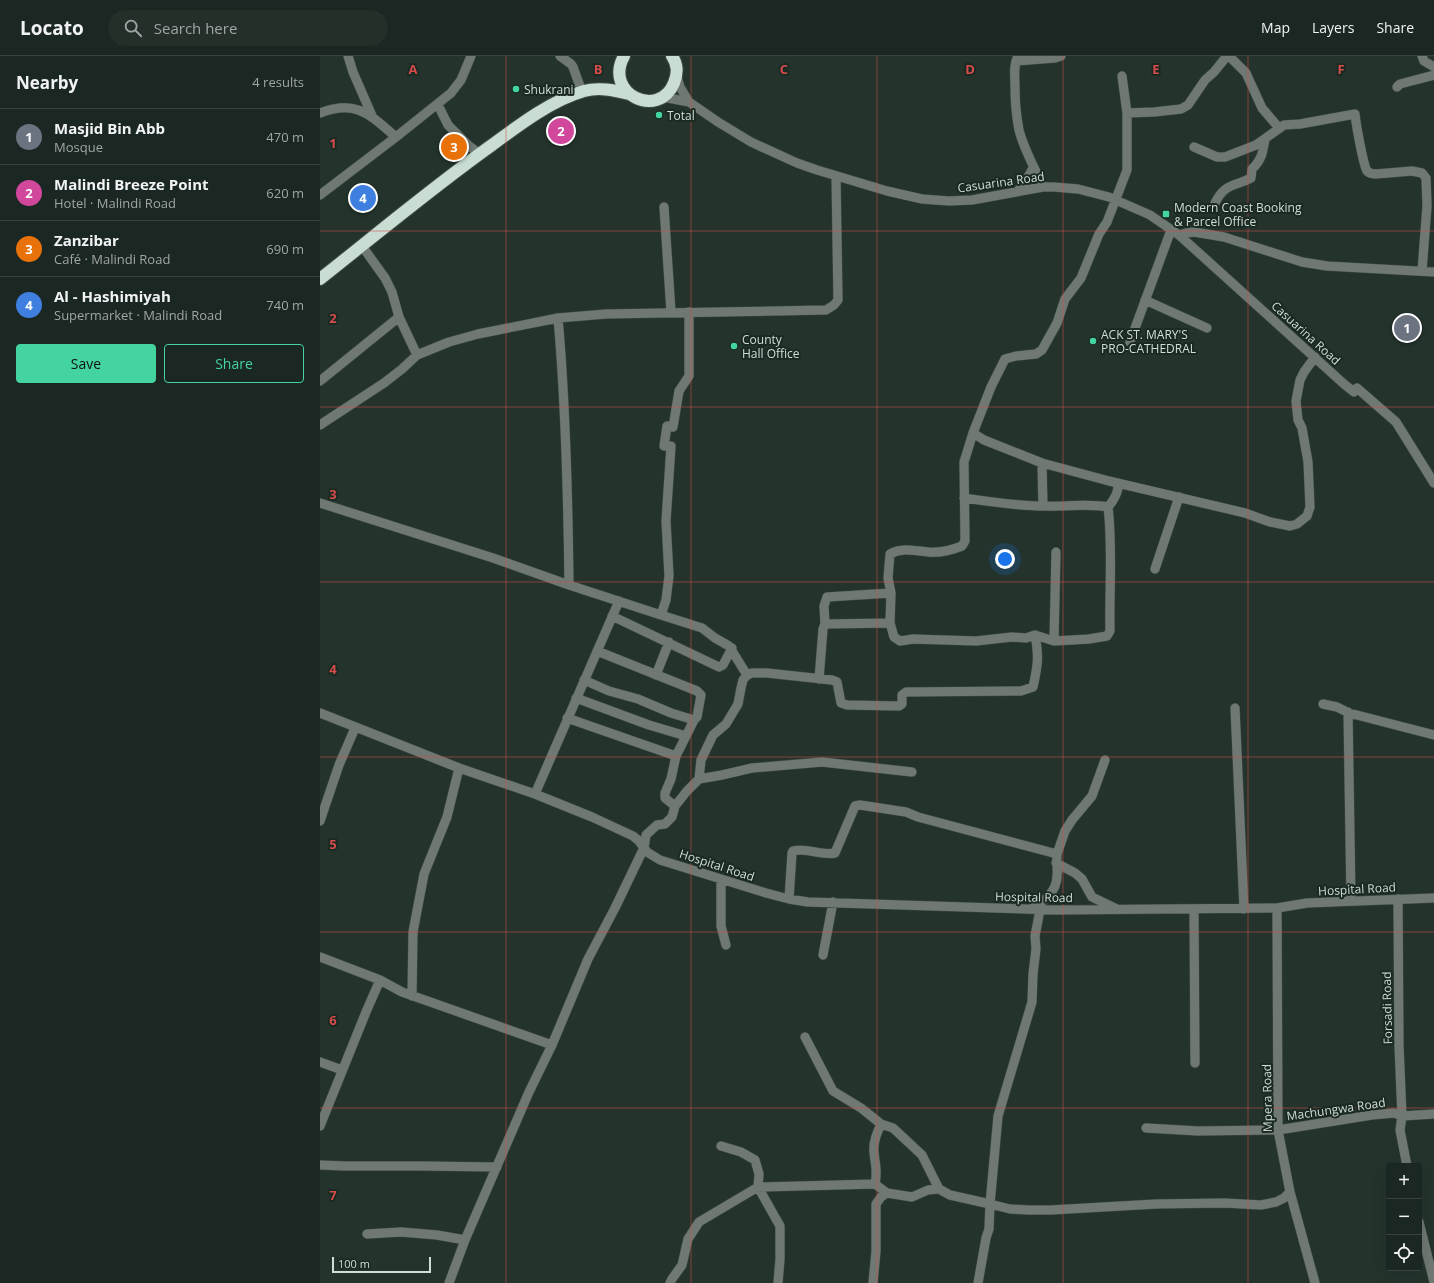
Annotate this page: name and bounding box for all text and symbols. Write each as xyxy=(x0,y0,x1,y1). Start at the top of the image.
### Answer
search box xyxy=(108,10,388,46)
text: Locato xyxy=(20,15,84,41)
icon: search xyxy=(122,17,144,39)
text: Search here xyxy=(154,18,237,38)
text: Map xyxy=(1261,18,1290,37)
text: Layers xyxy=(1312,18,1354,37)
text: Share xyxy=(1376,18,1414,37)
text: A xyxy=(409,60,418,78)
text: B xyxy=(594,60,603,78)
text: C xyxy=(780,60,788,78)
text: D xyxy=(965,60,975,78)
text: E xyxy=(1152,60,1160,78)
text: F xyxy=(1337,60,1345,78)
text: Nearby xyxy=(16,71,78,94)
text: 4 results xyxy=(252,73,304,91)
place label: Shukrani xyxy=(524,81,574,98)
marker: Shukrani xyxy=(511,84,521,94)
place label: Total xyxy=(667,107,695,124)
marker: Total xyxy=(654,110,664,120)
pin: 2 xyxy=(548,116,574,146)
text: Masjid Bin Abb xyxy=(54,118,165,138)
text: 1 xyxy=(25,128,33,146)
text: 470 m xyxy=(266,128,304,146)
pin: 3 xyxy=(441,132,467,162)
text: 1 xyxy=(329,134,337,152)
text: Mosque xyxy=(54,138,103,156)
street label: Casuarina Road xyxy=(956,167,1046,197)
text: Malindi Breeze Point xyxy=(54,174,209,194)
pin: 4 xyxy=(350,183,376,213)
text: 2 xyxy=(25,184,33,202)
text: 620 m xyxy=(266,184,304,202)
text: Hotel · Malindi Road xyxy=(54,194,176,212)
place label: Modern Coast Booking & Parcel Office xyxy=(1174,199,1302,230)
marker: Modern Coast Booking & Parcel Office xyxy=(1161,209,1171,219)
text: Zanzibar xyxy=(54,230,119,250)
text: 3 xyxy=(25,240,33,258)
text: 690 m xyxy=(266,240,304,258)
text: Café · Malindi Road xyxy=(54,250,170,268)
text: Al - Hashimiyah xyxy=(54,286,171,306)
text: 4 xyxy=(25,296,33,314)
text: 740 m xyxy=(266,296,304,314)
street label: Casuarina Road xyxy=(1268,297,1344,369)
text: Supermarket · Malindi Road xyxy=(54,306,222,324)
text: 2 xyxy=(329,309,337,327)
pin: 1 xyxy=(1394,313,1420,343)
place label: ACK ST. MARY'S PRO-CATHEDRAL xyxy=(1101,326,1196,357)
place label: County Hall Office xyxy=(742,331,800,362)
marker: ACK ST. MARY'S PRO-CATHEDRAL xyxy=(1088,336,1098,346)
marker: County Hall Office xyxy=(729,341,739,351)
button: Save xyxy=(16,344,156,383)
button: Share xyxy=(164,344,304,383)
text: 3 xyxy=(329,485,337,503)
your location xyxy=(995,549,1015,569)
text: 4 xyxy=(329,660,337,678)
text: 5 xyxy=(329,835,337,853)
street label: Hospital Road xyxy=(677,845,757,885)
street label: Hospital Road xyxy=(1318,878,1396,900)
street label: Hospital Road xyxy=(995,888,1073,906)
street label: Forsadi Road xyxy=(1378,971,1396,1045)
text: 6 xyxy=(329,1011,337,1029)
street label: Mpera Road xyxy=(1258,1064,1276,1132)
street label: Machungwa Road xyxy=(1286,1094,1386,1124)
map controls xyxy=(1386,1163,1422,1271)
button: + xyxy=(1386,1163,1422,1199)
text: 7 xyxy=(329,1186,337,1204)
button: − xyxy=(1386,1199,1422,1235)
button: locate xyxy=(1386,1235,1422,1271)
scale bar xyxy=(332,1255,431,1274)
text: 100 m xyxy=(338,1256,370,1271)

